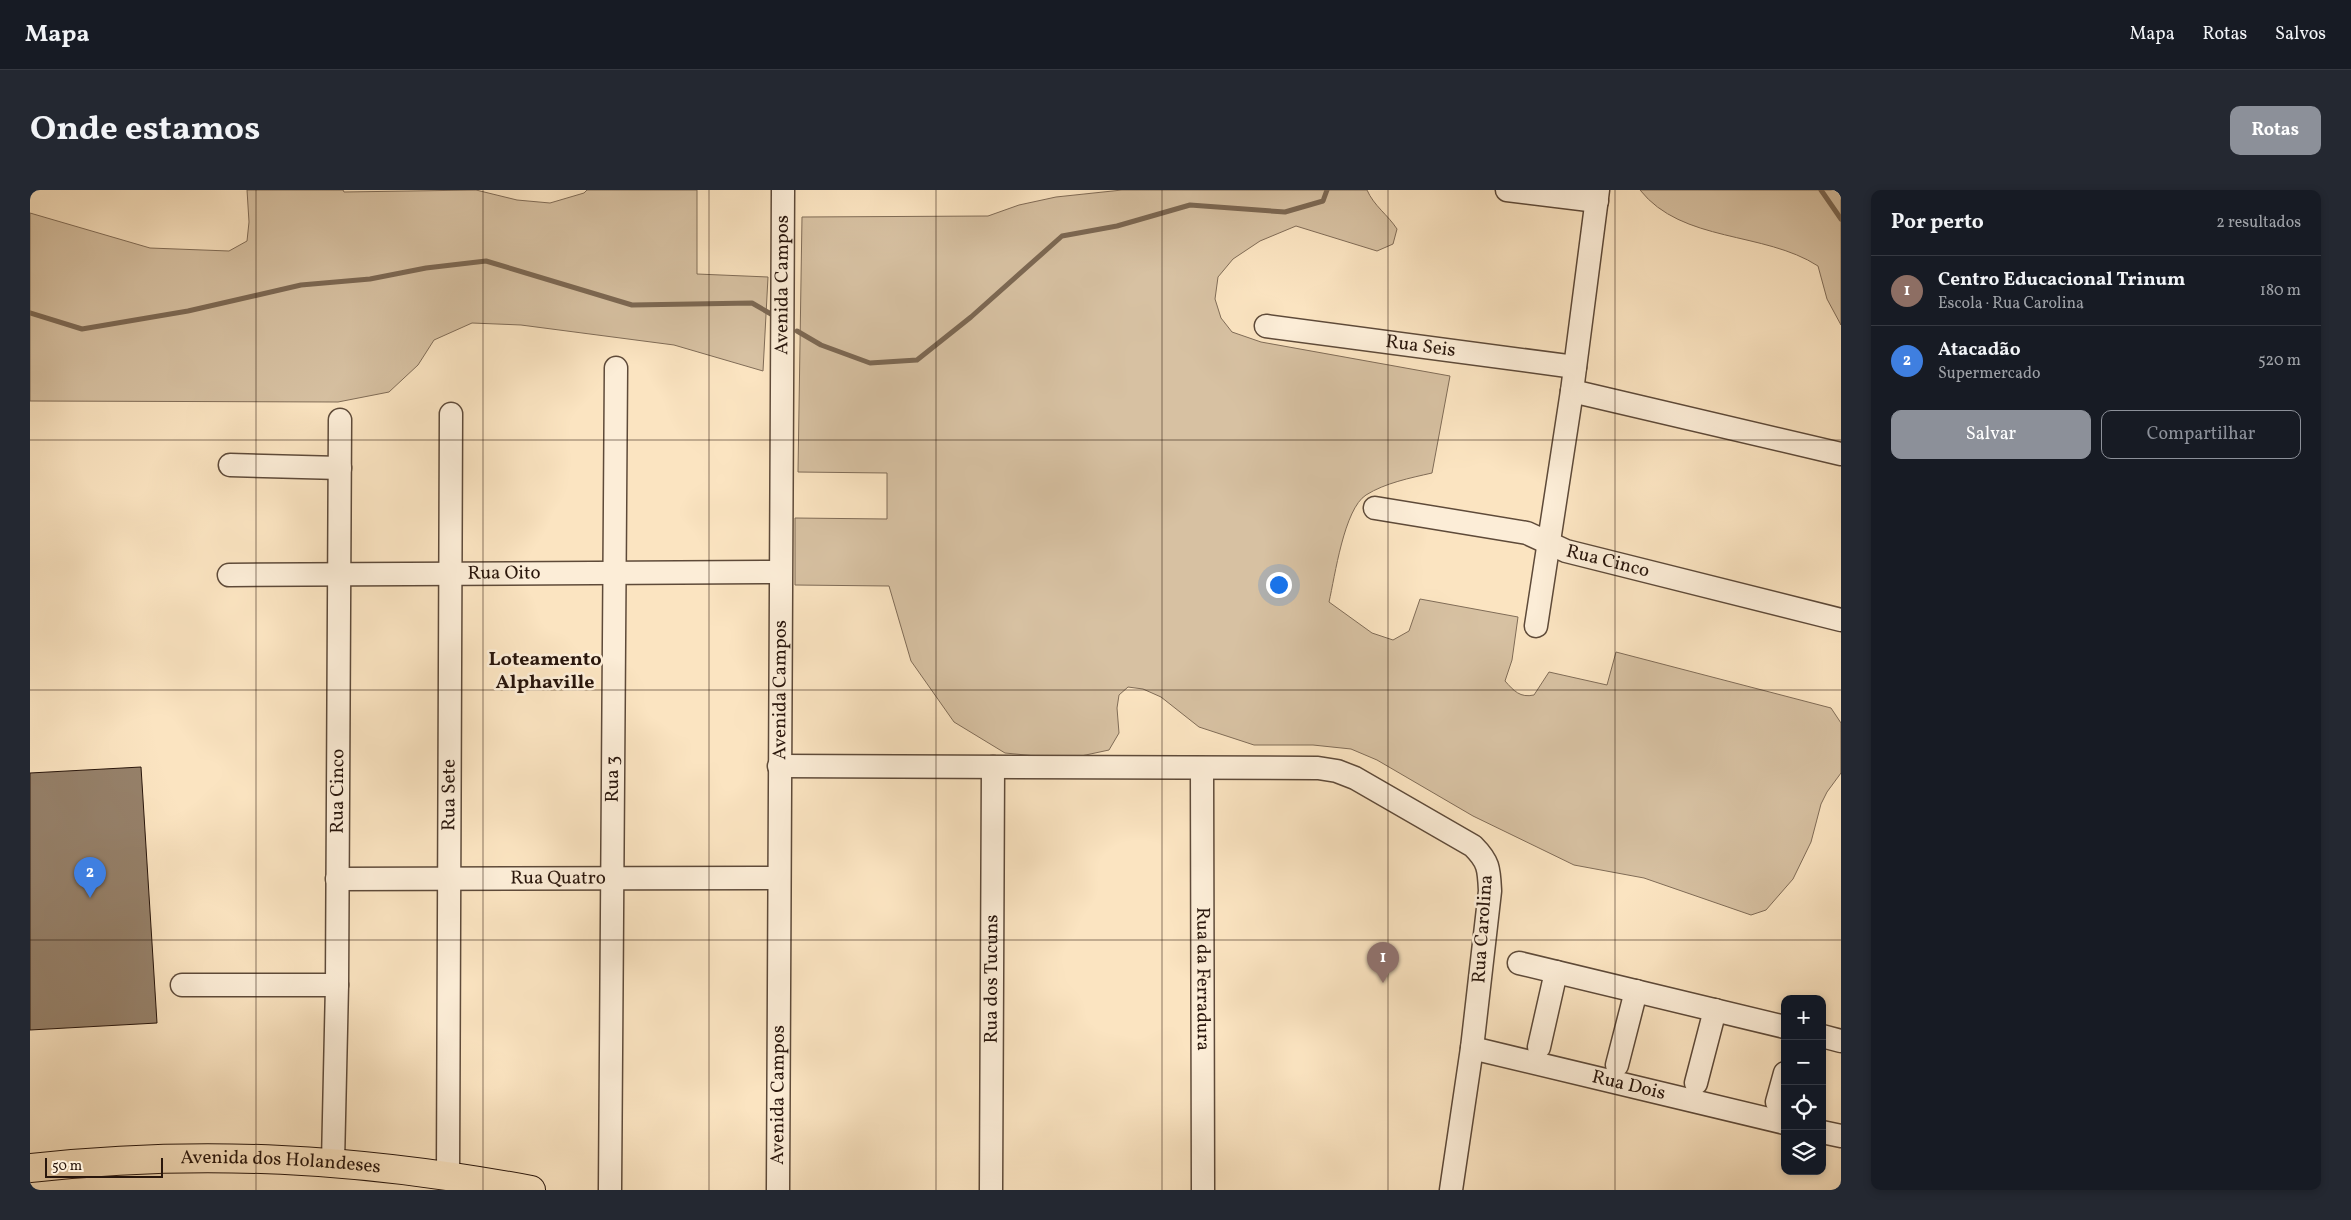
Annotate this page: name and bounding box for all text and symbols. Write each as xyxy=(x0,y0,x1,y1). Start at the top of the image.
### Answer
text: Mapa xyxy=(25,18,90,52)
text: Mapa xyxy=(2130,22,2175,47)
text: Rotas xyxy=(2203,22,2247,47)
text: Salvos xyxy=(2275,22,2326,47)
text: Onde estamos xyxy=(30,106,260,154)
button: Rotas xyxy=(2230,106,2321,155)
text: Por perto xyxy=(1891,208,1984,237)
text: 2 resultados xyxy=(2216,212,2301,234)
street label: Avenida Campos xyxy=(769,215,796,355)
text: Centro Educacional Trinum xyxy=(1938,267,2185,293)
text: 1 xyxy=(1904,280,1910,302)
text: 180 m xyxy=(2260,280,2301,302)
text: Escola · Rua Carolina xyxy=(1938,293,2084,315)
street label: Rua Seis xyxy=(1384,329,1457,364)
text: Atacadão xyxy=(1938,337,2021,363)
text: 2 xyxy=(1903,350,1911,372)
text: 520 m xyxy=(2258,350,2301,372)
text: Supermercado xyxy=(1938,363,2040,385)
button: Salvar xyxy=(1891,410,2091,459)
button: Compartilhar xyxy=(2101,410,2301,459)
street label: Rua Cinco xyxy=(1563,539,1652,584)
street label: Rua Oito xyxy=(467,560,541,587)
your location xyxy=(1266,572,1292,598)
street label: Avenida Campos xyxy=(767,620,794,760)
district label: Loteamento Alphaville xyxy=(488,646,602,697)
street label: Rua Cinco xyxy=(325,748,351,834)
street label: Rua 3 xyxy=(600,756,626,802)
street label: Rua Sete xyxy=(436,759,463,831)
pin: 2 xyxy=(74,857,106,898)
street label: Rua Quatro xyxy=(510,865,606,892)
street label: Rua Carolina xyxy=(1466,874,1500,984)
street label: Rua da Ferradura xyxy=(1189,907,1216,1051)
street label: Rua dos Tucuns xyxy=(979,915,1005,1043)
pin: 1 xyxy=(1367,942,1399,983)
map controls xyxy=(1781,995,1826,1175)
button: + xyxy=(1781,995,1826,1040)
street label: Avenida Campos xyxy=(765,1025,792,1165)
button: − xyxy=(1781,1040,1826,1085)
street label: Rua Dois xyxy=(1589,1064,1668,1107)
button: locate xyxy=(1781,1085,1826,1130)
button: layers xyxy=(1781,1130,1826,1175)
street label: Avenida dos Holandeses xyxy=(180,1145,382,1181)
scale bar xyxy=(45,1155,162,1178)
text: 50 m xyxy=(52,1157,82,1176)

